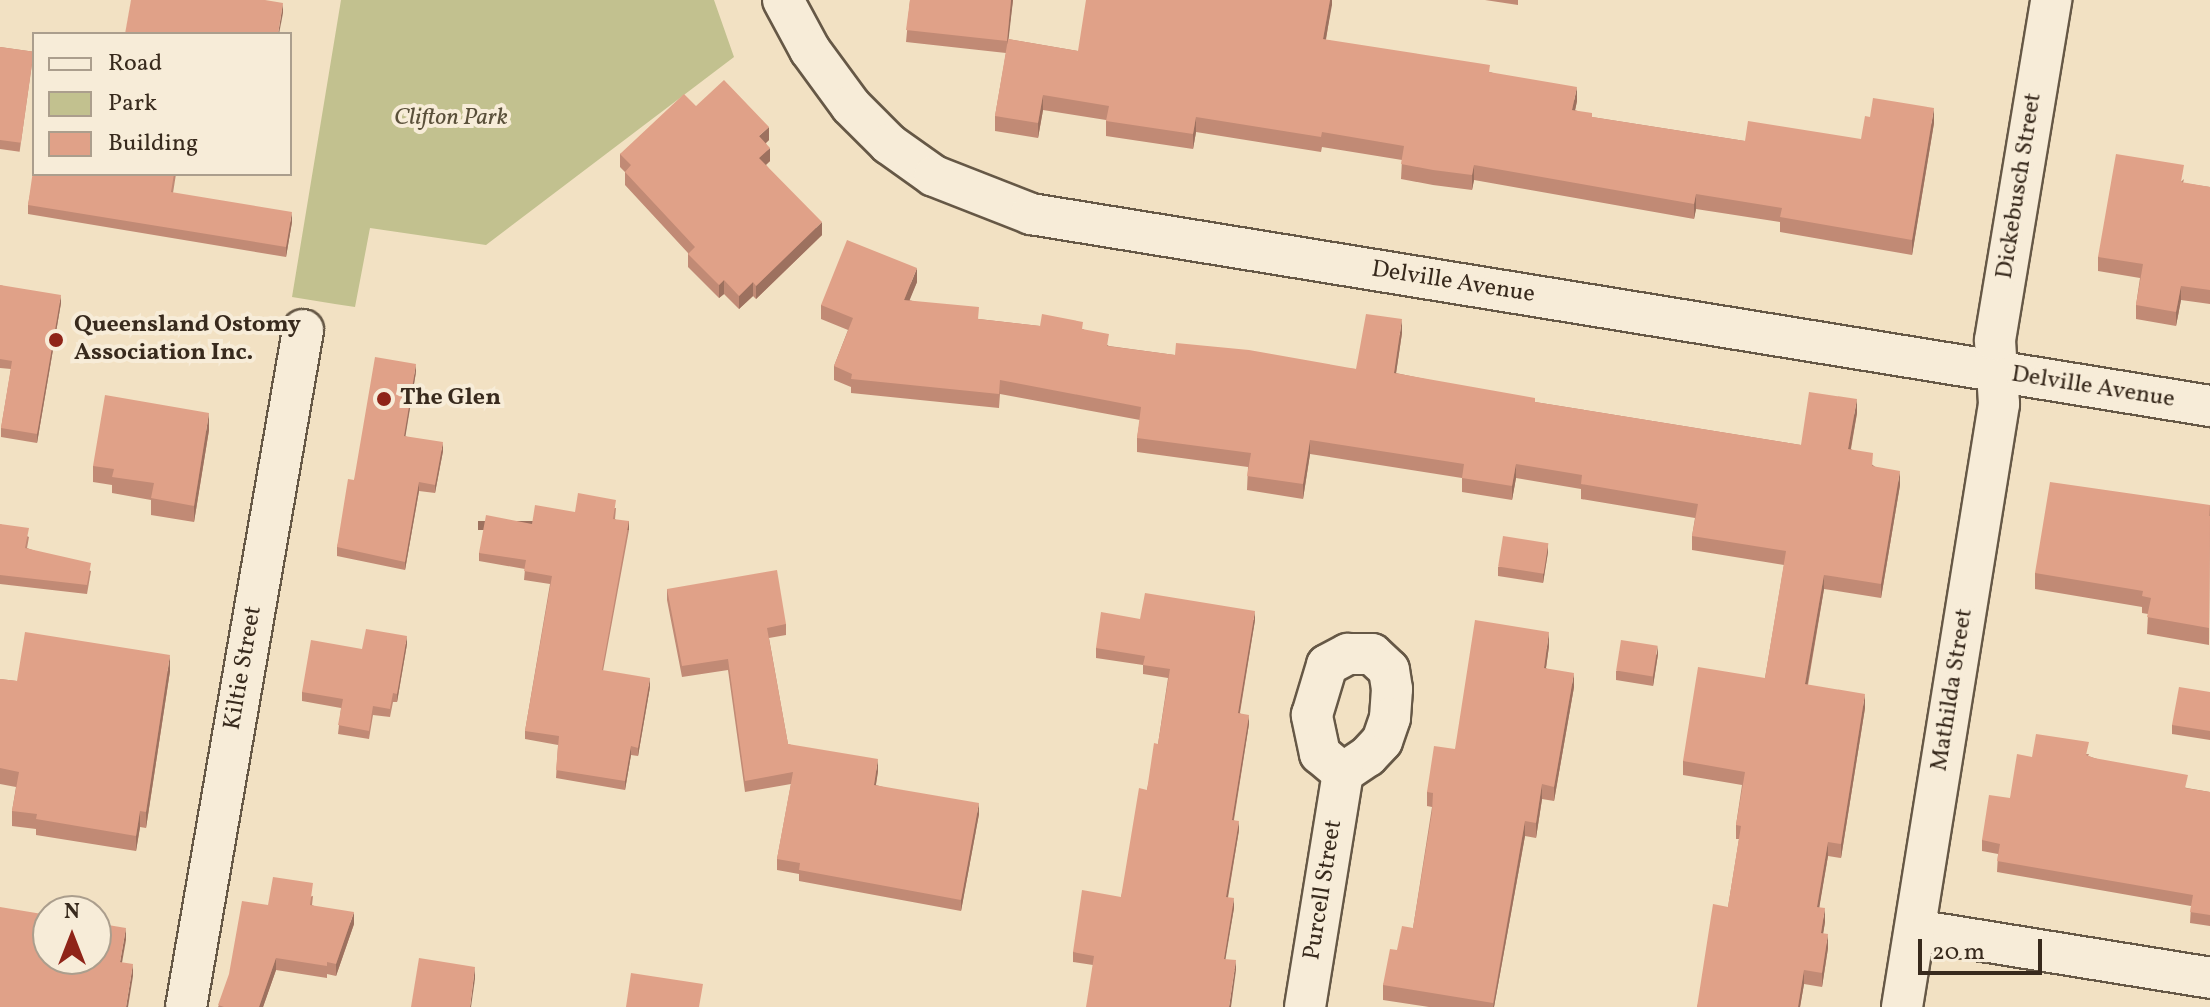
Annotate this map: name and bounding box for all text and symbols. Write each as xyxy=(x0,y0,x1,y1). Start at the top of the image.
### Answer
legend xyxy=(32,32,292,176)
text: Road xyxy=(108,47,162,81)
text: Park xyxy=(108,87,157,121)
street label: Dickebusch Street xyxy=(1991,91,2049,281)
park label: Clifton Park xyxy=(394,105,508,133)
text: Building xyxy=(108,127,198,161)
street label: Delville Avenue xyxy=(1369,256,1537,310)
place label: Queensland Ostomy Association Inc. xyxy=(74,312,301,368)
marker: Queensland Ostomy Association Inc. xyxy=(45,329,67,351)
street label: Delville Avenue xyxy=(2009,361,2177,415)
place label: The Glen xyxy=(400,385,501,413)
marker: The Glen xyxy=(375,390,393,408)
street label: Kiltie Street xyxy=(219,604,269,732)
street label: Mathilda Street xyxy=(1926,607,1980,773)
street label: Purcell Street xyxy=(1299,818,1349,962)
north arrow xyxy=(32,895,112,975)
text: N xyxy=(64,897,80,928)
scale bar xyxy=(1922,923,2046,973)
text: 20 m xyxy=(1932,936,1985,970)

